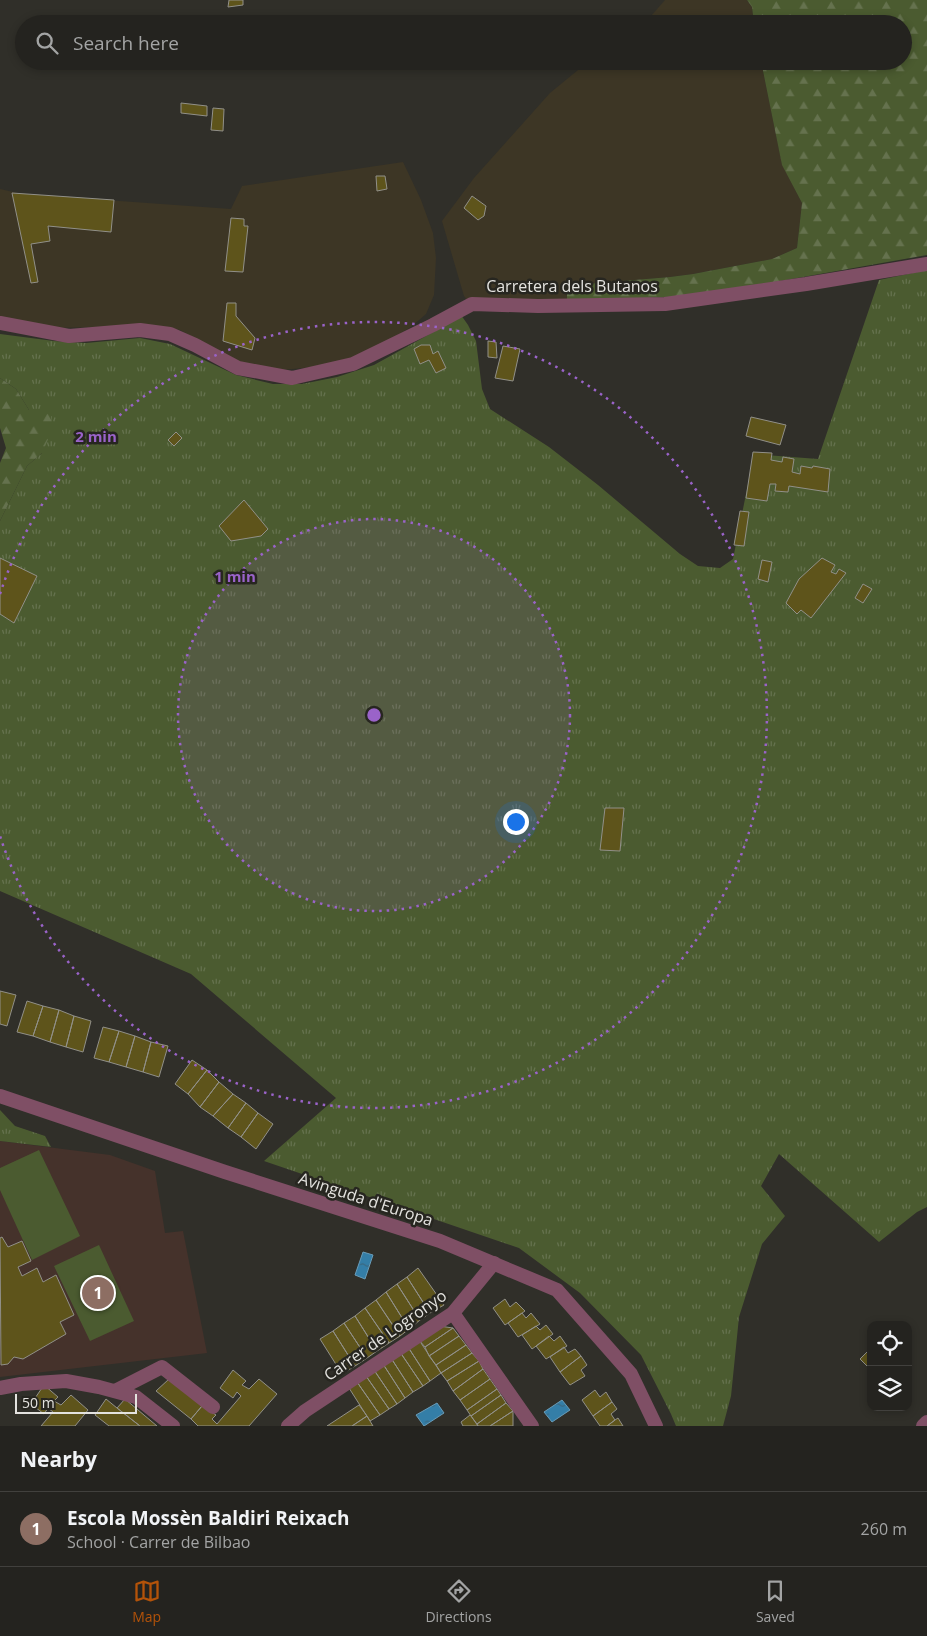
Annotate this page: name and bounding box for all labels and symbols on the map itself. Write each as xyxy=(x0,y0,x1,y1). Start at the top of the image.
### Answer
street label: Carretera dels Butanos xyxy=(486,275,658,297)
text: 2 min xyxy=(75,426,117,446)
text: 1 min xyxy=(214,566,256,586)
centre of rings xyxy=(365,706,383,724)
your location xyxy=(503,809,529,835)
street label: Avinguda d'Europa xyxy=(296,1167,436,1231)
pin: 1 xyxy=(82,1274,114,1312)
street label: Carrer de Logronyo xyxy=(319,1284,451,1386)
scale bar xyxy=(15,1391,138,1414)

